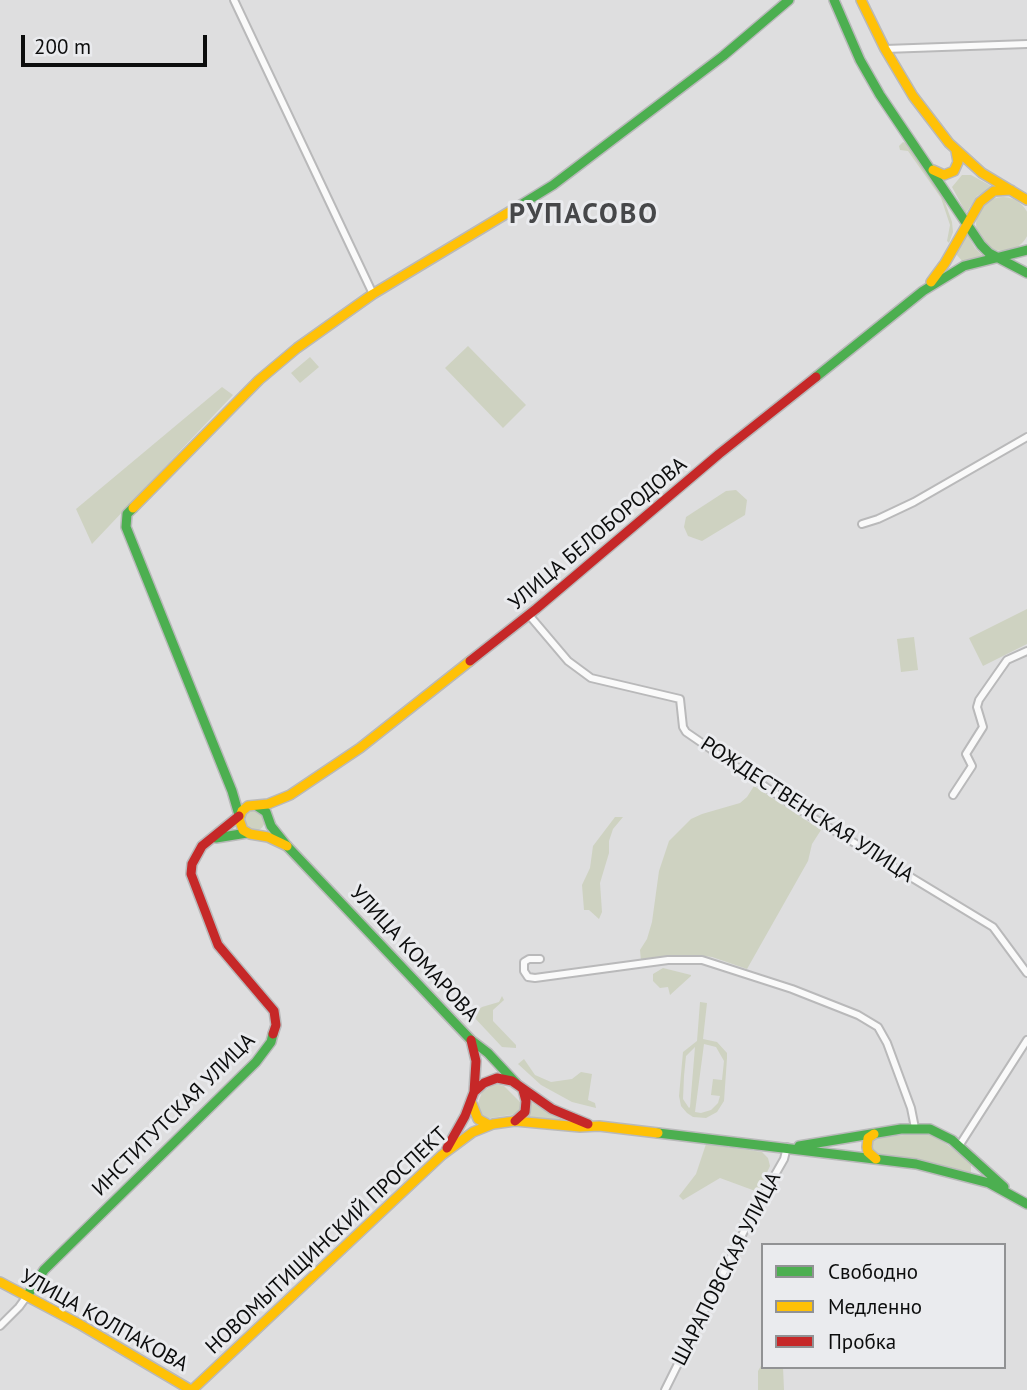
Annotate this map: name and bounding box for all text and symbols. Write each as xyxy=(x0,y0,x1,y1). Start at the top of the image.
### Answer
scale bar xyxy=(24,21,210,65)
text: 200 m xyxy=(34,33,91,60)
district label: РУПАСОВО xyxy=(510,198,658,232)
street label: УЛИЦА БЕЛОБОРОДОВА xyxy=(504,452,692,616)
street label: РОЖДЕСТВЕНСКАЯ УЛИЦА xyxy=(696,732,918,888)
street label: УЛИЦА КОМАРОВА xyxy=(345,881,483,1027)
street label: ИНСТИТУТСКАЯ УЛИЦА xyxy=(87,1028,261,1202)
street label: НОВОМЫТИЩИНСКИЙ ПРОСПЕКТ xyxy=(201,1122,453,1360)
street label: ШАРАПОВСКАЯ УЛИЦА xyxy=(667,1168,787,1370)
legend xyxy=(761,1243,1006,1369)
text: Свободно xyxy=(828,1258,918,1285)
street label: УЛИЦА КОЛПАКОВА xyxy=(16,1264,192,1378)
text: Медленно xyxy=(828,1293,922,1320)
text: Пробка xyxy=(828,1328,896,1355)

